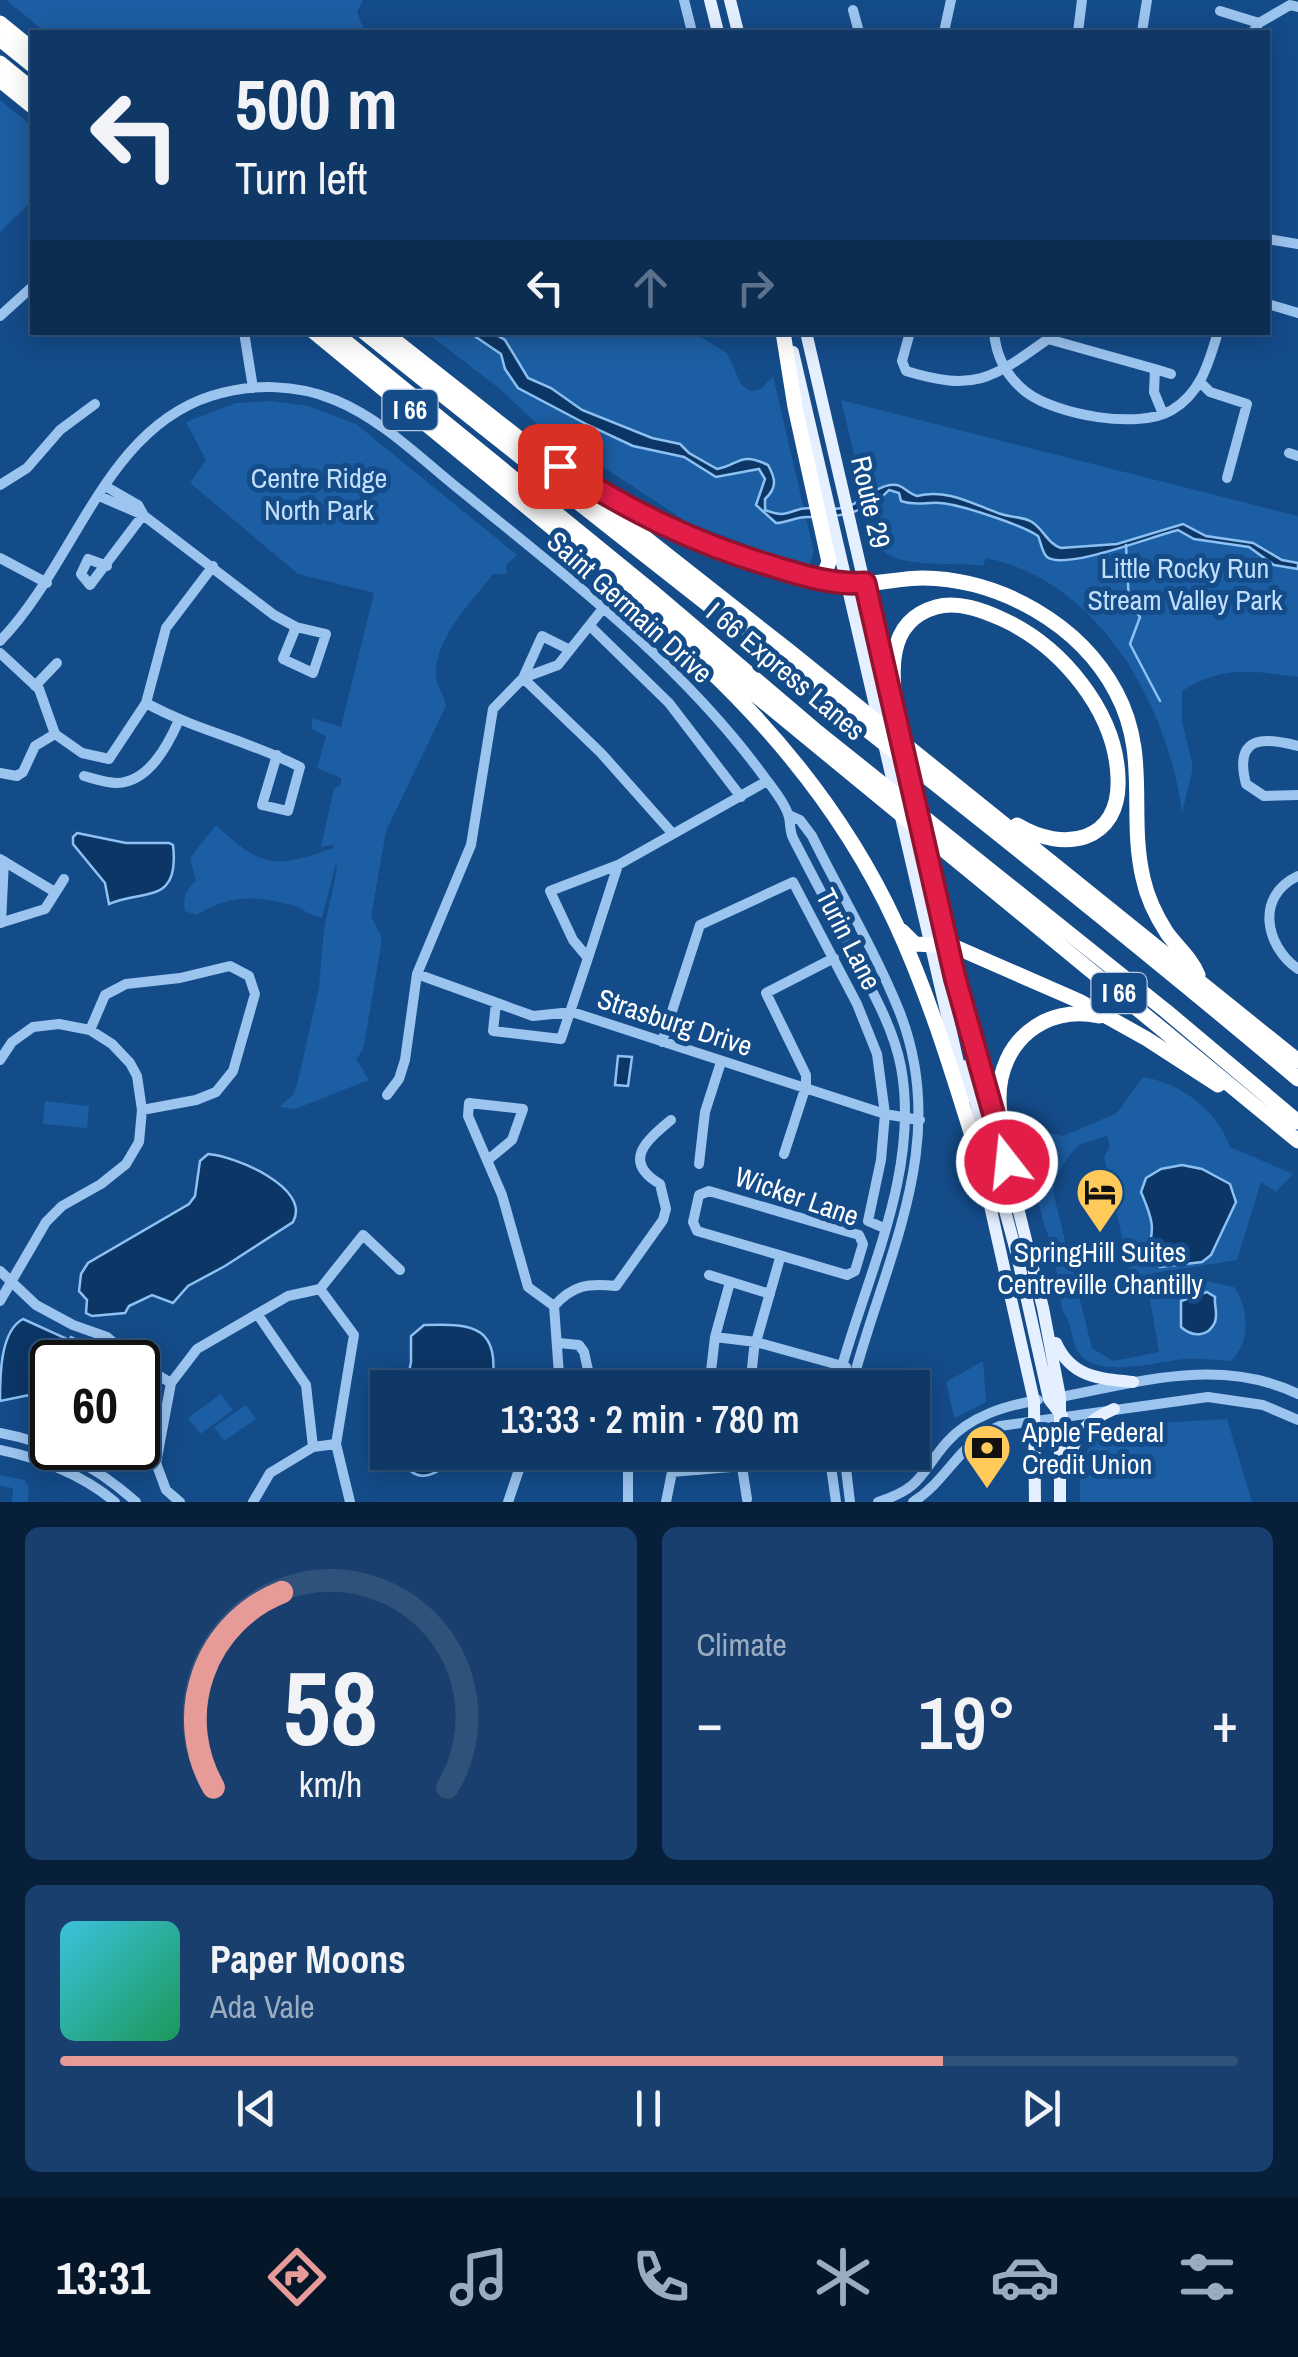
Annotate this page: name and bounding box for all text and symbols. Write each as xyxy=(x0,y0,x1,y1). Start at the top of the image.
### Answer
text: 500 m xyxy=(235,57,398,151)
icon: left xyxy=(70,70,200,200)
text: Turn left xyxy=(235,147,367,208)
icon: left xyxy=(518,260,573,315)
icon: ahead xyxy=(623,260,678,315)
icon: right xyxy=(728,260,783,315)
road number: I 66 xyxy=(382,390,438,430)
pin xyxy=(518,424,603,509)
icon: arrive xyxy=(533,439,588,494)
street label: Route 29 xyxy=(842,452,900,552)
park label: Centre Ridge North Park xyxy=(251,459,387,529)
street label: Saint Germain Drive xyxy=(539,522,721,692)
park label: Little Rocky Run Stream Valley Park xyxy=(1088,549,1283,619)
street label: I 66 Express Lanes xyxy=(698,593,874,749)
street label: Turin Lane xyxy=(807,882,891,996)
road number: I 66 xyxy=(1092,973,1146,1013)
street label: Strasburg Drive xyxy=(593,979,757,1065)
position arrow xyxy=(955,1110,1059,1214)
street label: Wicker Lane xyxy=(730,1157,864,1235)
hotel icon: SpringHill Suites Centreville Chantilly xyxy=(1074,1166,1126,1234)
place label: SpringHill Suites Centreville Chantilly xyxy=(997,1233,1203,1303)
speed limit sign: 60 xyxy=(30,1340,160,1470)
text: 13:33 · 2 min · 780 m xyxy=(500,1394,800,1445)
place label: Apple Federal Credit Union xyxy=(1021,1413,1164,1483)
bank icon: Apple Federal Credit Union xyxy=(961,1422,1013,1490)
text: Climate xyxy=(697,1623,787,1666)
text: 58 xyxy=(283,1637,378,1777)
text: 19° xyxy=(918,1671,1016,1772)
text: − xyxy=(697,1685,723,1759)
text: + xyxy=(1212,1685,1238,1759)
text: km/h xyxy=(299,1760,363,1808)
text: Paper Moons xyxy=(210,1934,406,1985)
text: Ada Vale xyxy=(210,1985,315,2028)
icon: previous xyxy=(229,2081,284,2136)
icon: pause xyxy=(621,2081,676,2136)
icon: next xyxy=(1014,2081,1069,2136)
icon: directions xyxy=(262,2242,332,2312)
icon: music xyxy=(444,2242,514,2312)
icon: phone xyxy=(626,2242,696,2312)
icon: climate xyxy=(808,2242,878,2312)
icon: car xyxy=(990,2242,1060,2312)
icon: filters xyxy=(1172,2242,1242,2312)
text: 13:31 xyxy=(56,2247,150,2308)

